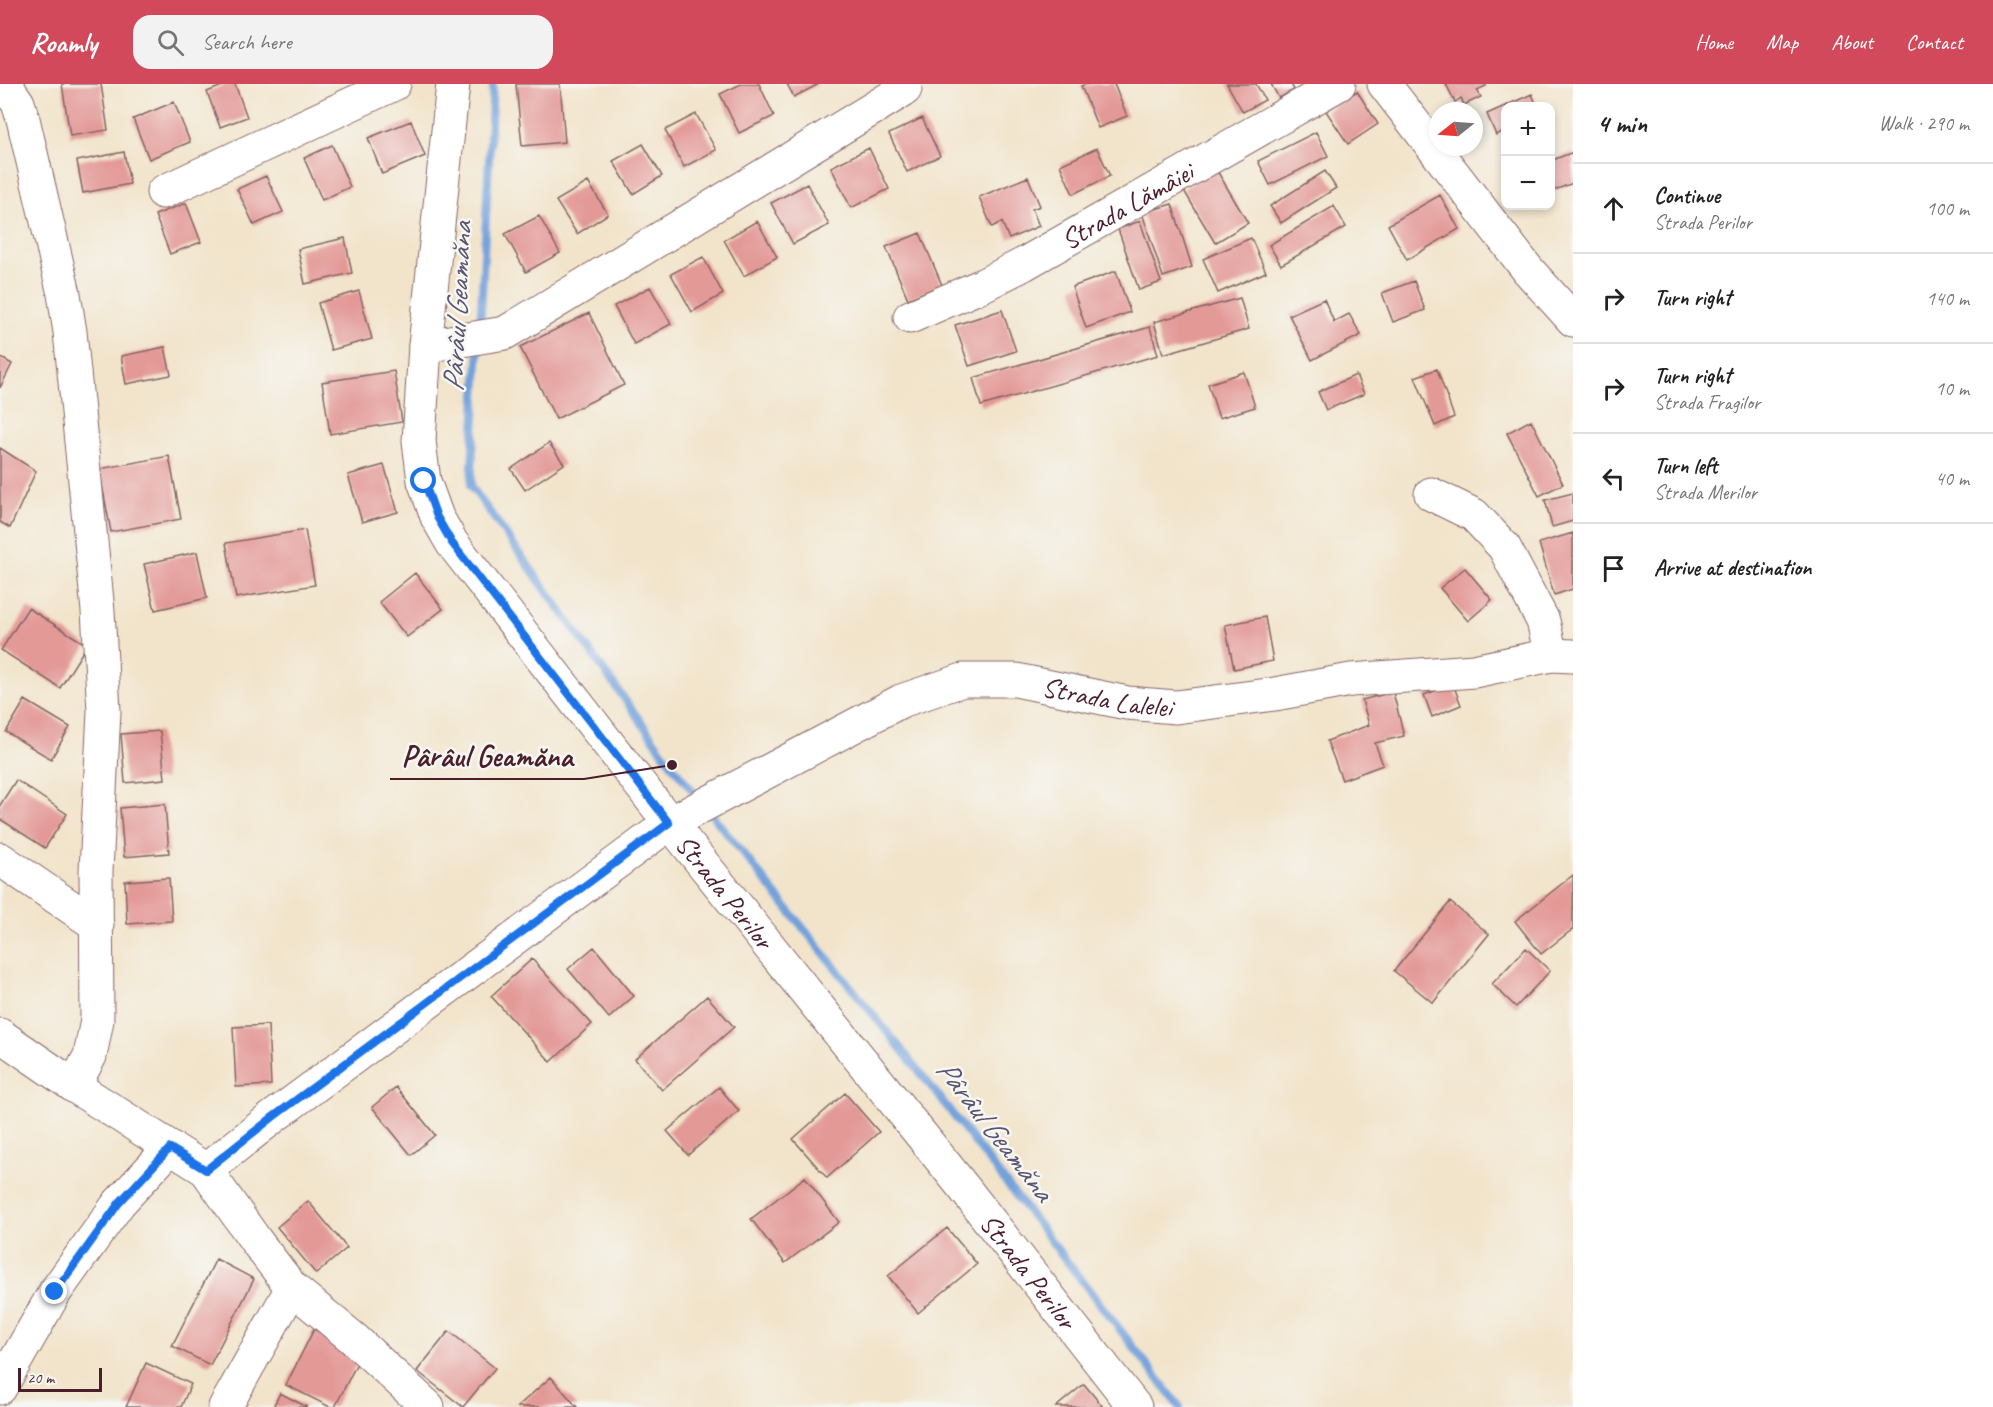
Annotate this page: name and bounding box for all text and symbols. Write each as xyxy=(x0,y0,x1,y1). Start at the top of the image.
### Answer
search box xyxy=(133,15,553,69)
text: Roamly xyxy=(30,25,97,60)
icon: search xyxy=(154,26,187,59)
text: Search here xyxy=(202,28,292,56)
text: Home xyxy=(1695,29,1733,55)
text: Map xyxy=(1766,29,1798,55)
text: About xyxy=(1831,29,1873,55)
text: Contact xyxy=(1906,29,1963,55)
north arrow xyxy=(1429,102,1483,156)
map controls xyxy=(1501,102,1555,210)
button: + xyxy=(1501,102,1555,156)
text: 4 min xyxy=(1597,107,1647,140)
text: Walk · 290 m xyxy=(1879,111,1969,136)
street label: Strada Lămâiei xyxy=(1054,152,1202,257)
button: − xyxy=(1501,156,1555,210)
text: Continue xyxy=(1654,182,1720,210)
icon: ahead xyxy=(1597,192,1630,225)
text: 100 m xyxy=(1926,196,1969,221)
text: Strada Perilor xyxy=(1654,210,1752,235)
water label: Pârâul Geamăna xyxy=(434,219,481,393)
icon: right xyxy=(1597,282,1630,315)
text: Turn right xyxy=(1654,284,1731,312)
text: 140 m xyxy=(1926,286,1969,311)
text: Turn right xyxy=(1654,362,1731,390)
icon: right xyxy=(1597,372,1630,405)
text: 10 m xyxy=(1935,376,1969,401)
text: Strada Fragilor xyxy=(1654,390,1760,415)
text: Turn left xyxy=(1654,452,1718,480)
icon: left xyxy=(1597,462,1630,495)
text: 40 m xyxy=(1935,466,1969,491)
route start xyxy=(410,467,436,493)
text: Strada Merilor xyxy=(1654,480,1757,505)
icon: arrive xyxy=(1597,552,1630,585)
text: Arrive at destination xyxy=(1654,554,1811,582)
street label: Strada Lalelei xyxy=(1039,668,1177,724)
callout: Pârâul Geamăna xyxy=(390,731,584,779)
text: Pârâul Geamăna xyxy=(401,737,575,775)
street label: Strada Perilor xyxy=(668,827,783,957)
water label: Pârâul Geamăna xyxy=(928,1052,1064,1211)
street label: Strada Perilor xyxy=(973,1206,1086,1337)
route end xyxy=(41,1278,67,1304)
scale bar xyxy=(18,1365,102,1392)
text: 20 m xyxy=(27,1368,54,1388)

